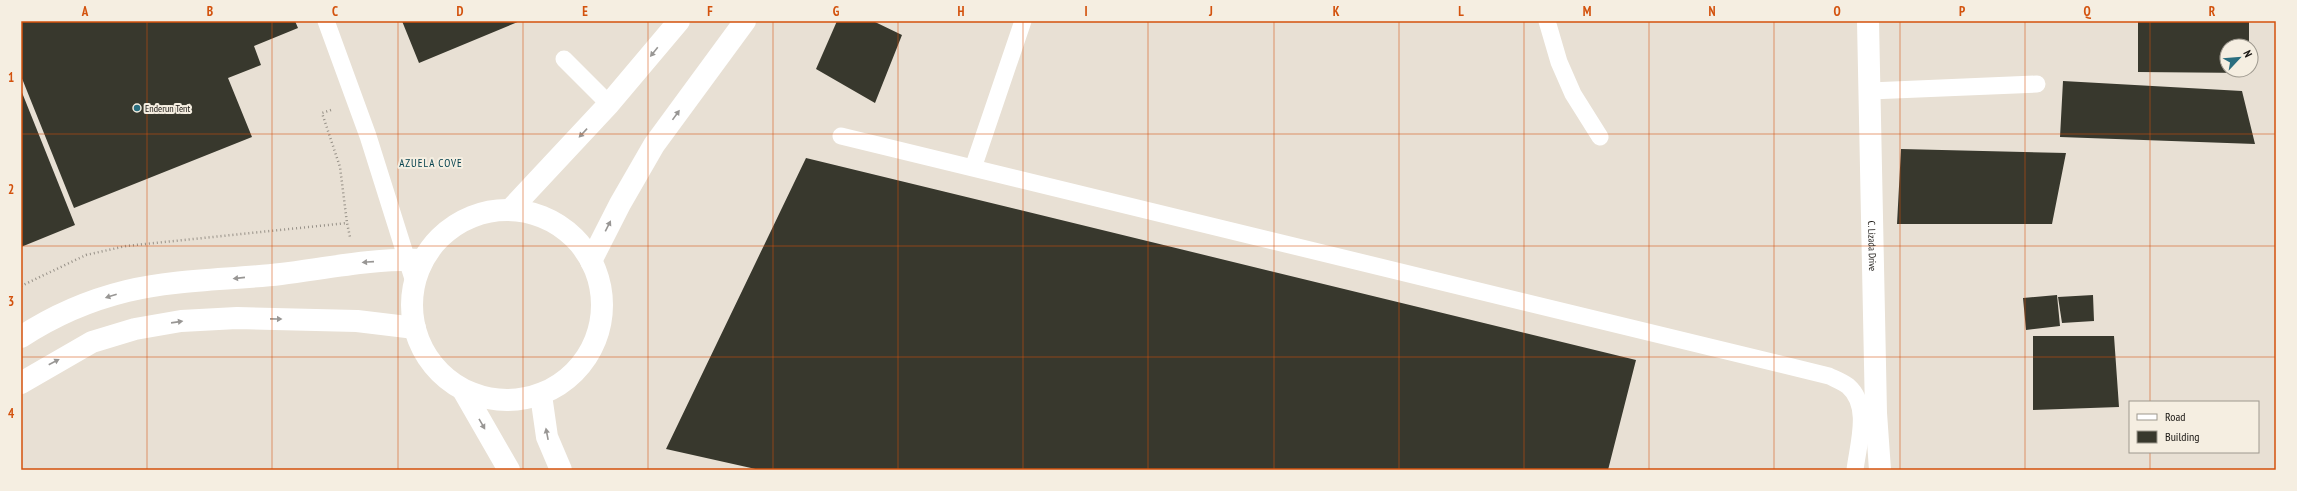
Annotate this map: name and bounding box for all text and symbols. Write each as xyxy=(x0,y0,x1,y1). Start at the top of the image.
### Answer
text: A xyxy=(81,3,89,20)
text: B xyxy=(207,3,213,20)
text: C xyxy=(332,3,338,20)
text: D xyxy=(457,3,464,20)
text: E xyxy=(582,3,588,20)
text: F xyxy=(707,3,713,20)
text: G xyxy=(833,3,840,20)
text: H xyxy=(958,3,965,20)
text: I xyxy=(1084,3,1088,20)
text: J xyxy=(1208,3,1213,20)
text: K xyxy=(1333,3,1340,20)
text: L xyxy=(1458,3,1464,20)
text: M xyxy=(1583,3,1592,20)
text: N xyxy=(1708,3,1716,20)
text: O xyxy=(1833,3,1841,20)
text: P xyxy=(1959,3,1965,20)
text: Q xyxy=(2083,3,2091,20)
text: R xyxy=(2209,3,2216,20)
north arrow xyxy=(2219,38,2259,78)
one-way arrow xyxy=(650,46,659,57)
text: N xyxy=(2240,48,2256,59)
text: 1 xyxy=(8,69,14,86)
place label: Enderun Tent xyxy=(145,102,190,115)
marker: Enderun Tent xyxy=(132,103,142,113)
one-way arrow xyxy=(672,110,680,121)
one-way arrow xyxy=(578,128,587,138)
district label: AZUELA COVE xyxy=(399,156,463,170)
text: 2 xyxy=(8,181,14,198)
one-way arrow xyxy=(605,220,612,232)
street label: C. Lizada Drive xyxy=(1866,221,1880,271)
one-way arrow xyxy=(362,259,374,266)
one-way arrow xyxy=(233,275,245,282)
text: 3 xyxy=(8,293,14,310)
one-way arrow xyxy=(105,293,117,299)
one-way arrow xyxy=(270,316,283,322)
one-way arrow xyxy=(170,319,183,325)
one-way arrow xyxy=(48,359,60,365)
legend xyxy=(2129,401,2259,453)
text: 4 xyxy=(8,405,15,422)
text: Road xyxy=(2165,409,2185,424)
one-way arrow xyxy=(479,418,486,430)
one-way arrow xyxy=(544,428,550,440)
text: Building xyxy=(2165,429,2200,444)

